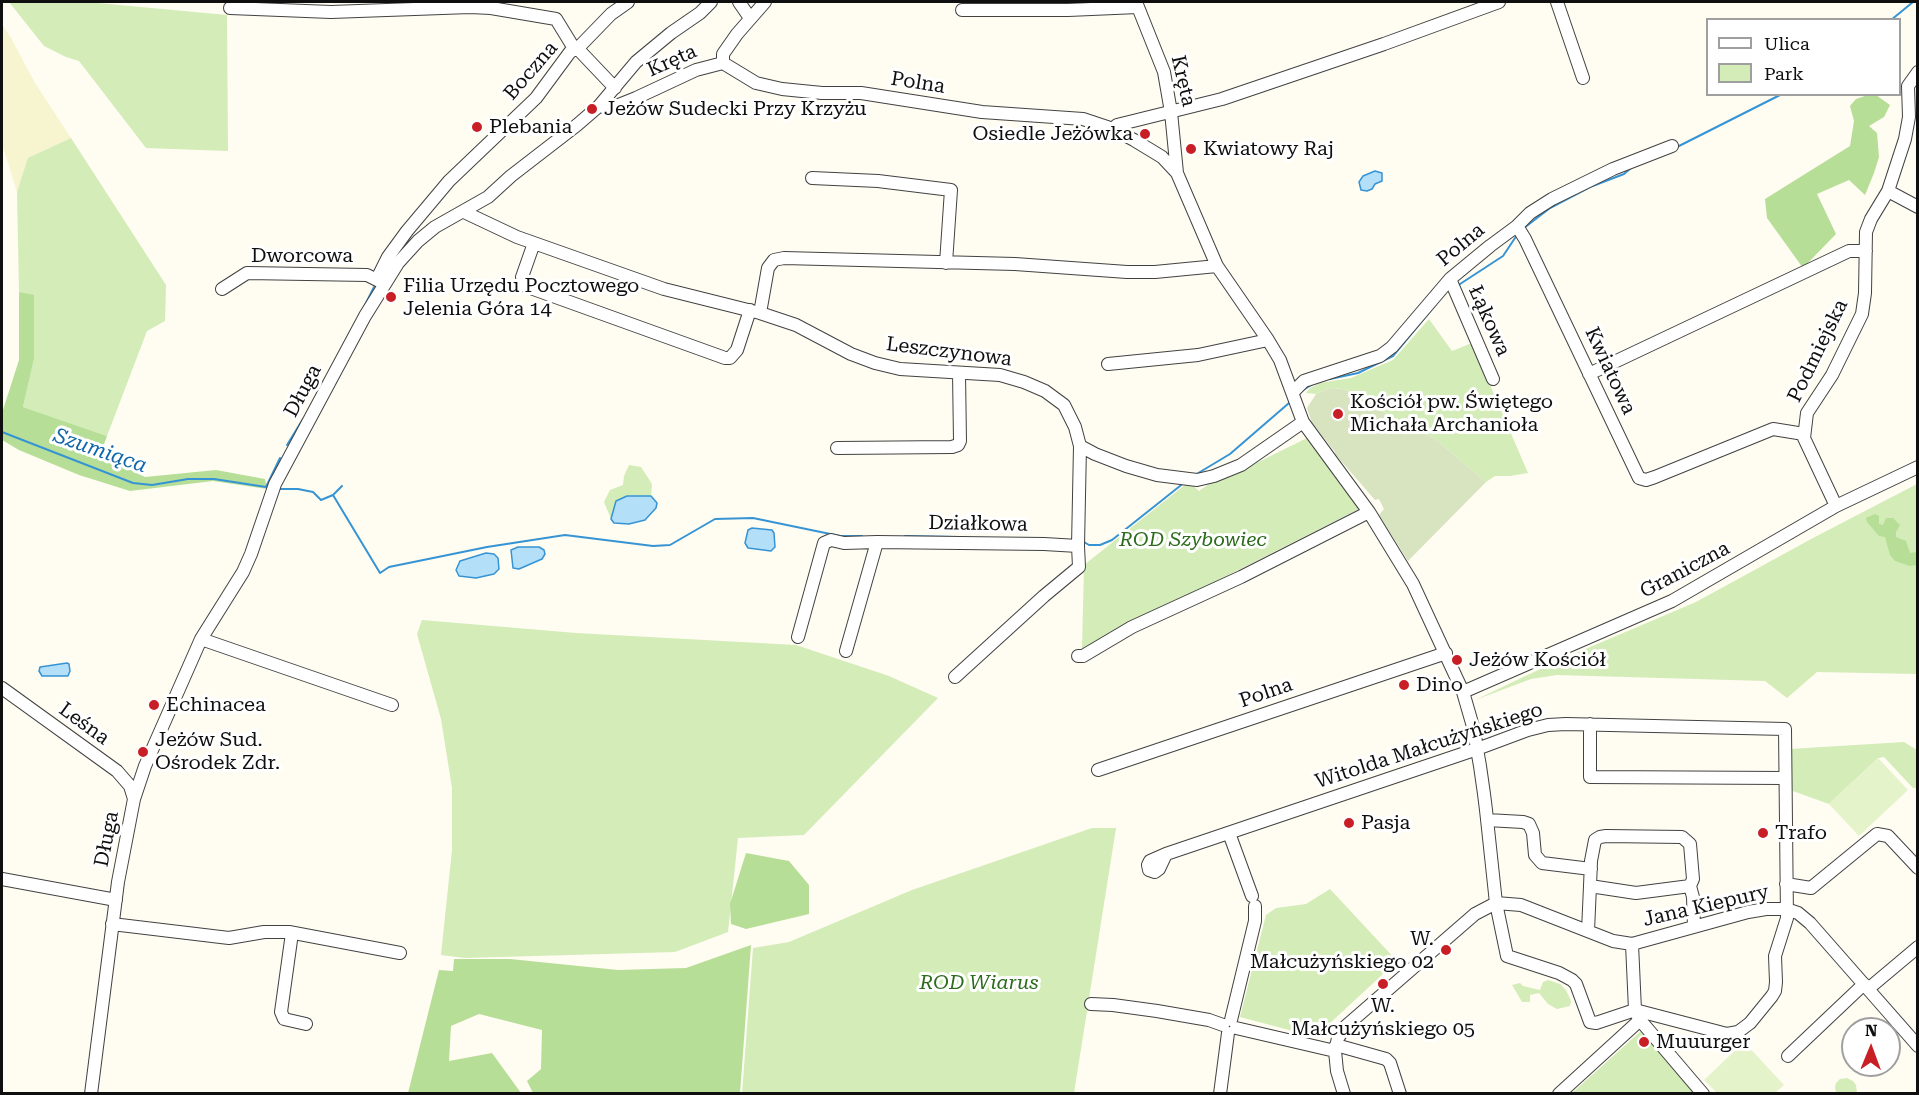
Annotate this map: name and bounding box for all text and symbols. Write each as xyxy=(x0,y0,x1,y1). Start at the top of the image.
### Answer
legend xyxy=(1706,18,1901,96)
text: Ulica xyxy=(1764,33,1810,54)
street label: Boczna xyxy=(499,37,563,105)
street label: Kręta xyxy=(643,40,701,82)
street label: Kręta xyxy=(1165,53,1201,109)
text: Park xyxy=(1764,63,1804,84)
street label: Polna xyxy=(889,67,947,99)
place label: Jeżów Sudecki Przy Krzyżu xyxy=(604,97,867,121)
marker: Jeżów Sudecki Przy Krzyżu xyxy=(585,102,599,116)
place label: Plebania xyxy=(489,115,572,139)
marker: Plebania xyxy=(470,120,484,134)
place label: Osiedle Jeżówka xyxy=(973,122,1133,146)
marker: Osiedle Jeżówka xyxy=(1138,127,1152,141)
place label: Kwiatowy Raj xyxy=(1203,137,1334,161)
marker: Kwiatowy Raj xyxy=(1184,142,1198,156)
street label: Polna xyxy=(1432,218,1490,272)
street label: Dworcowa xyxy=(251,244,353,268)
place label: Filia Urzędu Pocztowego Jelenia Góra 14 xyxy=(403,274,639,321)
street label: Łąkowa xyxy=(1463,282,1515,360)
marker: Filia Urzędu Pocztowego Jelenia Góra 14 xyxy=(384,290,398,304)
street label: Podmiejska xyxy=(1783,296,1853,406)
street label: Kwiatowa xyxy=(1579,324,1641,418)
street label: Leszczynowa xyxy=(885,332,1013,372)
street label: Długa xyxy=(279,361,327,421)
place label: Kościół pw. Świętego Michała Archanioła xyxy=(1350,390,1553,437)
marker: Kościół pw. Świętego Michała Archanioła xyxy=(1331,407,1345,421)
water label: Szumiąca xyxy=(50,423,150,479)
street label: Działkowa xyxy=(928,511,1028,537)
park label: ROD Szybowiec xyxy=(1119,528,1267,552)
street label: Graniczna xyxy=(1636,536,1734,604)
place label: Jeżów Kościół xyxy=(1469,648,1606,672)
marker: Jeżów Kościół xyxy=(1450,653,1464,667)
street label: Polna xyxy=(1236,673,1296,713)
place label: Dino xyxy=(1416,673,1463,697)
marker: Dino xyxy=(1397,678,1411,692)
place label: Echinacea xyxy=(166,693,266,717)
street label: Leśna xyxy=(54,698,114,750)
marker: Echinacea xyxy=(147,698,161,712)
street label: Witolda Małcużyńskiego xyxy=(1312,698,1546,794)
place label: Jeżów Sud. Ośrodek Zdr. xyxy=(155,728,280,775)
marker: Jeżów Sud. Ośrodek Zdr. xyxy=(136,745,150,759)
street label: Długa xyxy=(90,809,124,869)
place label: Pasja xyxy=(1361,811,1410,835)
marker: Pasja xyxy=(1342,816,1356,830)
place label: Trafo xyxy=(1775,821,1827,845)
marker: Trafo xyxy=(1756,826,1770,840)
street label: Jana Kiepury xyxy=(1641,880,1771,932)
place label: W. Małcużyńskiego 02 xyxy=(1250,927,1434,974)
marker: W. Małcużyńskiego 02 xyxy=(1439,943,1453,957)
park label: ROD Wiarus xyxy=(919,971,1039,995)
marker: W. Małcużyńskiego 05 xyxy=(1376,977,1390,991)
place label: W. Małcużyńskiego 05 xyxy=(1291,994,1475,1041)
north arrow xyxy=(1841,1017,1901,1077)
text: N xyxy=(1865,1021,1878,1040)
place label: Muuurger xyxy=(1656,1030,1750,1054)
marker: Muuurger xyxy=(1637,1035,1651,1049)

